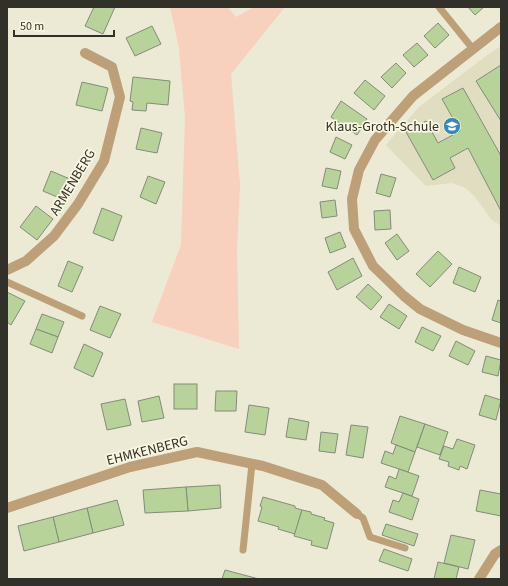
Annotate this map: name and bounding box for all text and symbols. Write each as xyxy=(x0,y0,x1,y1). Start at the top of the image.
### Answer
scale bar xyxy=(14,12,114,38)
text: 50 m xyxy=(20,18,44,35)
school or university icon: Klaus-Groth-Schule xyxy=(442,116,462,136)
place label: Klaus-Groth-Schule xyxy=(326,117,439,137)
street label: ARMENBERG xyxy=(45,145,101,220)
street label: EHMKENBERG xyxy=(104,431,190,471)

